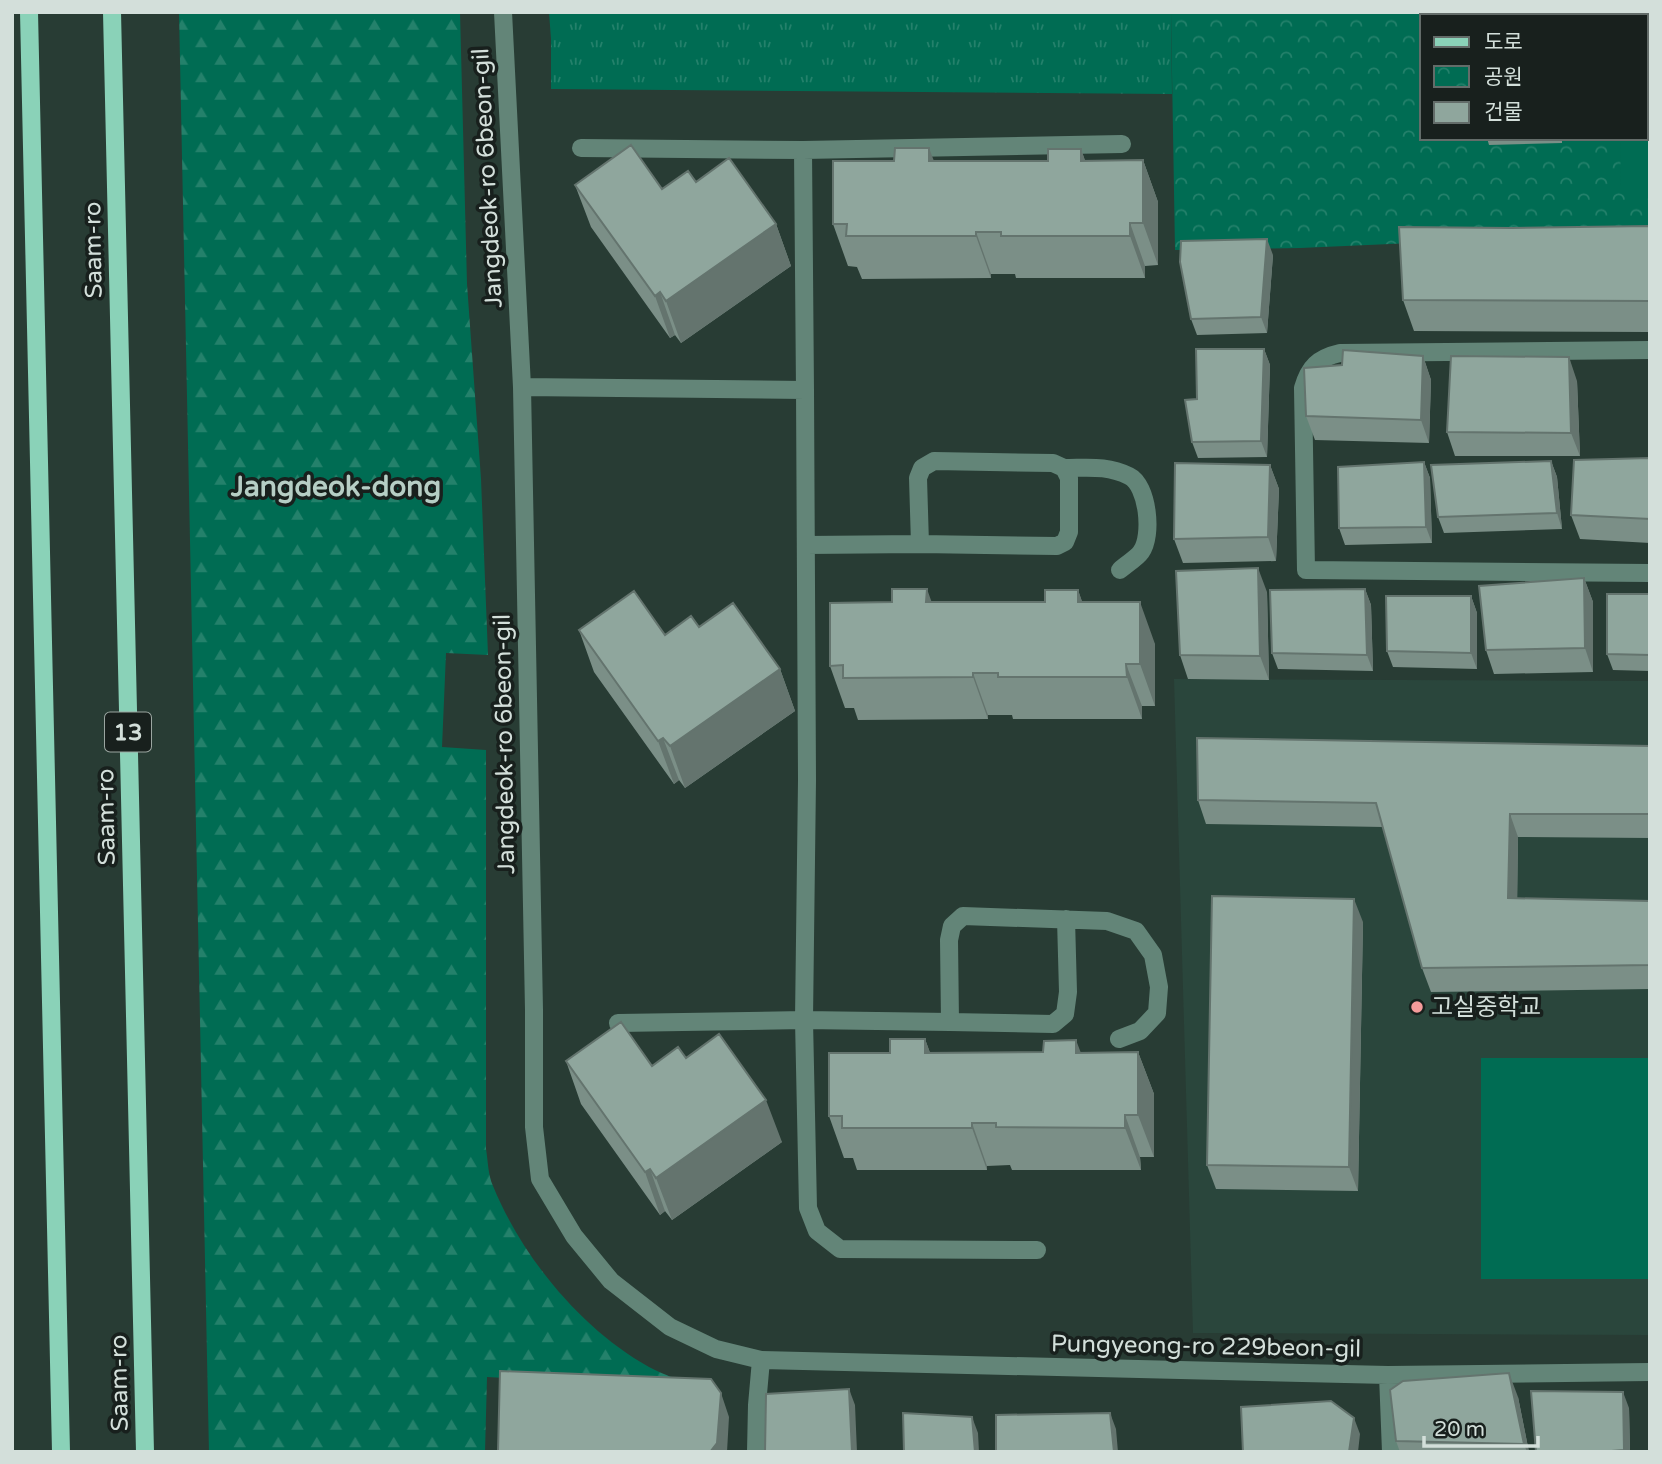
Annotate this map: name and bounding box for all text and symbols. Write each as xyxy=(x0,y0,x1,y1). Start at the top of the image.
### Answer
legend xyxy=(1420,14,1648,140)
text: 도로 xyxy=(1484,30,1523,55)
street label: Jangdeok-ro 6beon-gil xyxy=(466,47,509,309)
text: 공원 xyxy=(1484,65,1523,90)
text: 건물 xyxy=(1484,100,1523,125)
street label: Saam-ro xyxy=(78,201,109,299)
district label: Jangdeok-dong xyxy=(230,470,441,504)
street label: Jangdeok-ro 6beon-gil xyxy=(488,614,521,874)
road number: 13 xyxy=(105,712,151,752)
street label: Saam-ro xyxy=(91,768,122,866)
place label: 고실중학교 xyxy=(1431,993,1541,1022)
marker: 고실중학교 xyxy=(1409,999,1425,1015)
street label: Pungyeong-ro 229beon-gil xyxy=(1051,1329,1361,1364)
street label: Saam-ro xyxy=(104,1334,135,1432)
scale bar xyxy=(1424,1404,1538,1448)
text: 20 m xyxy=(1434,1417,1485,1442)

